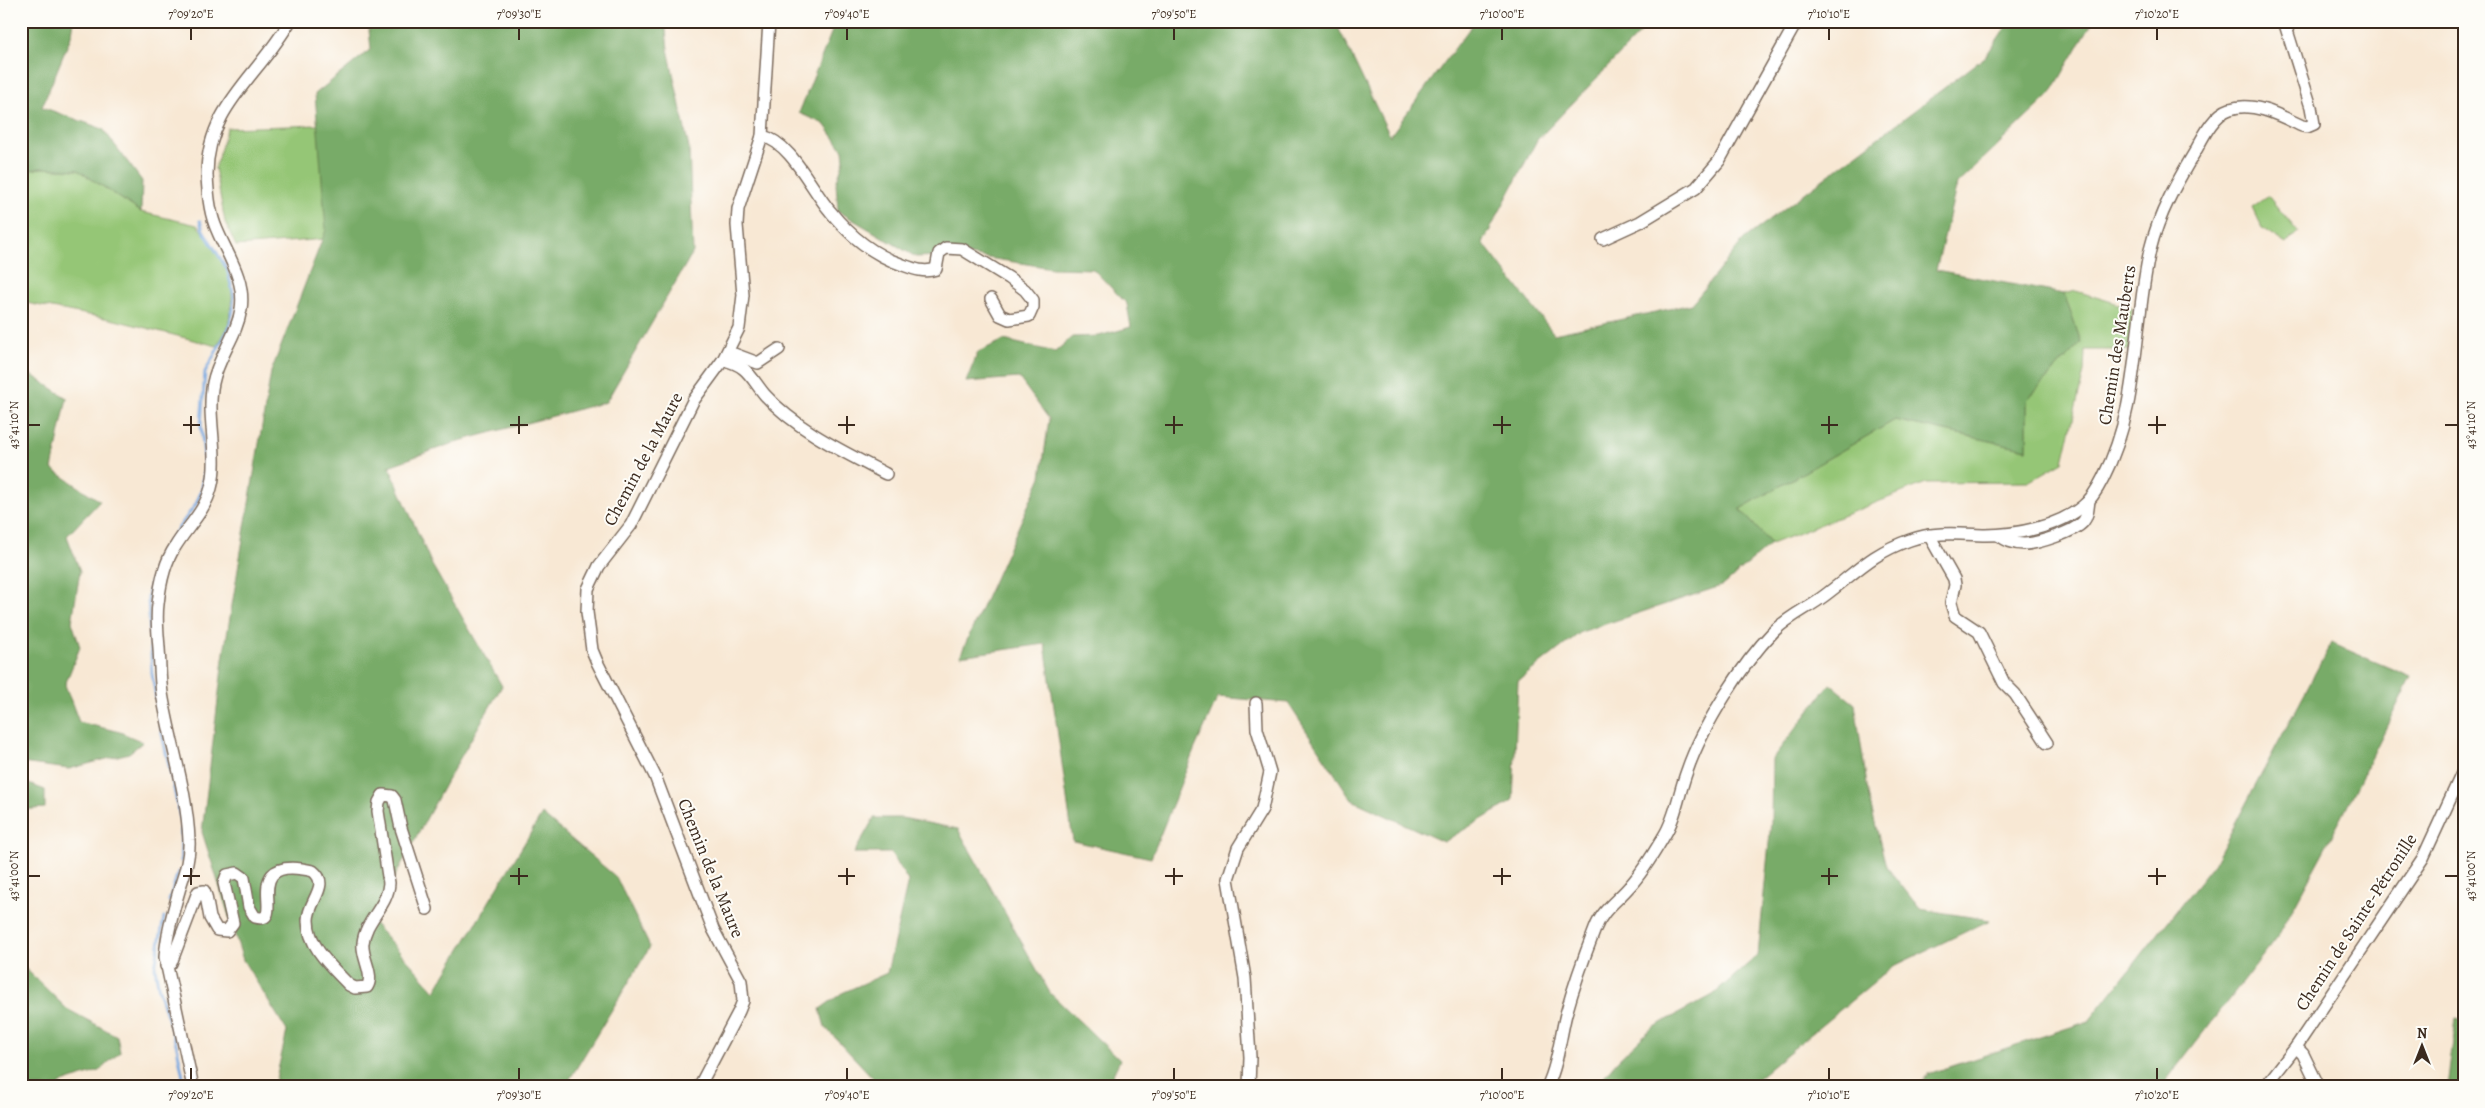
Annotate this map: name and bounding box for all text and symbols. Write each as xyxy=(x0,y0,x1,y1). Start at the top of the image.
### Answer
text: 7°09'20"E xyxy=(168,6,214,22)
text: 7°09'30"E xyxy=(497,6,541,22)
text: 7°09'40"E xyxy=(824,6,870,22)
text: 7°09'50"E xyxy=(1152,6,1196,22)
text: 7°10'00"E xyxy=(1480,6,1524,22)
text: 7°10'10"E xyxy=(1808,6,1850,22)
text: 7°10'20"E xyxy=(2135,6,2179,22)
street label: Chemin des Mauberts xyxy=(2093,263,2141,427)
street label: Chemin de la Maure xyxy=(598,388,688,530)
text: 43°41'10"N xyxy=(6,400,22,449)
text: 43°41'10"N xyxy=(2463,400,2479,449)
street label: Chemin de la Maure xyxy=(672,795,750,941)
street label: Chemin de Sainte-Pétronille xyxy=(2290,829,2422,1015)
text: 43°41'00"N xyxy=(6,850,22,901)
text: 43°41'00"N xyxy=(2463,850,2479,901)
north arrow xyxy=(2398,1020,2448,1070)
text: N xyxy=(2417,1024,2427,1043)
text: 7°09'20"E xyxy=(168,1087,214,1103)
text: 7°09'30"E xyxy=(497,1087,541,1103)
text: 7°09'40"E xyxy=(824,1087,870,1103)
text: 7°09'50"E xyxy=(1152,1087,1196,1103)
text: 7°10'00"E xyxy=(1480,1087,1524,1103)
text: 7°10'10"E xyxy=(1808,1087,1850,1103)
text: 7°10'20"E xyxy=(2135,1087,2179,1103)

